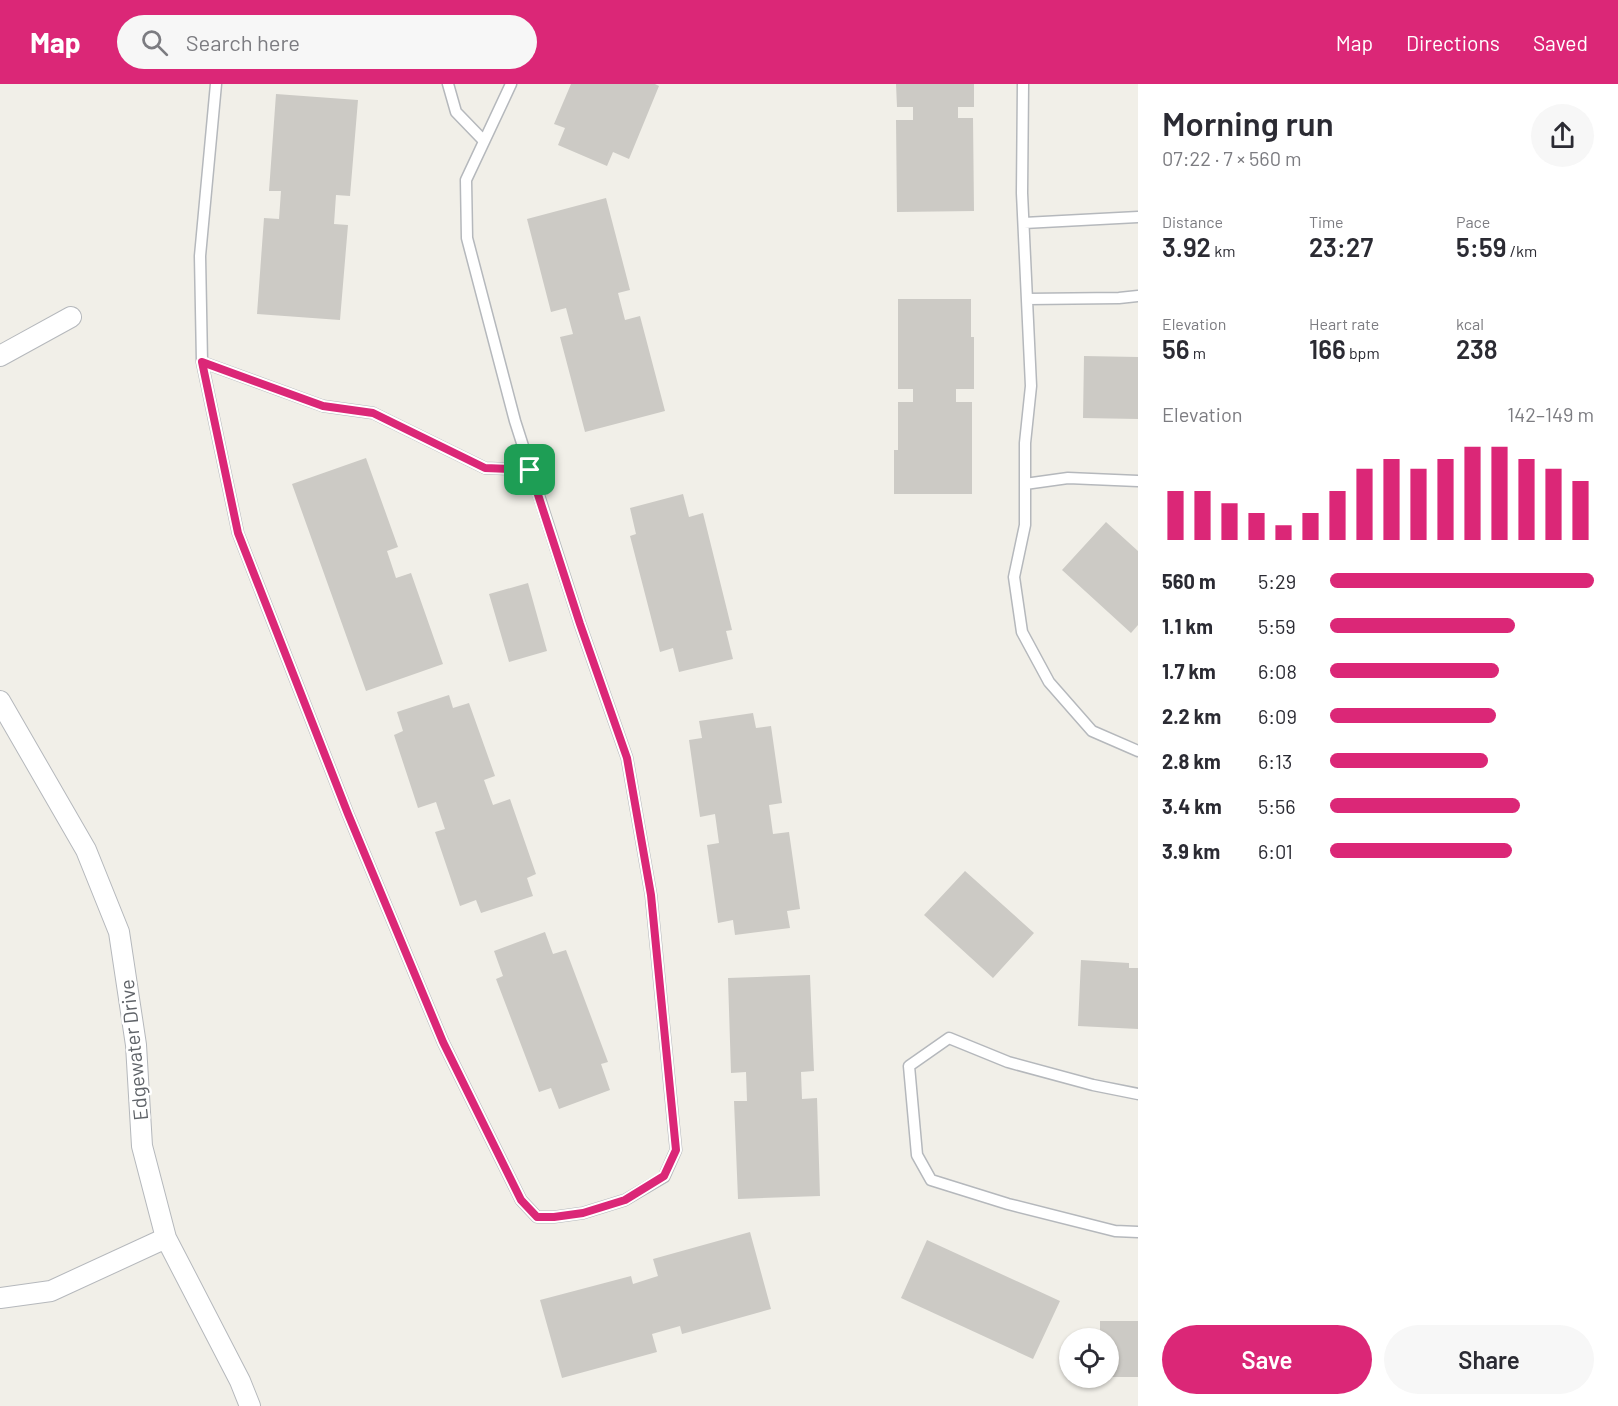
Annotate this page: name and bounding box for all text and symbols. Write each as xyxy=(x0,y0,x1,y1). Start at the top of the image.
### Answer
search box xyxy=(117,15,537,69)
text: Map xyxy=(30,25,81,59)
icon: search xyxy=(138,26,171,59)
text: Search here xyxy=(186,29,300,55)
text: Map xyxy=(1336,30,1373,55)
text: Directions xyxy=(1406,30,1500,55)
text: Saved xyxy=(1533,30,1588,55)
text: Morning run xyxy=(1162,103,1334,143)
button: share xyxy=(1531,104,1594,167)
text: 07:22 · 7 × 560 m xyxy=(1162,146,1302,170)
text: Distance xyxy=(1162,212,1223,231)
text: Time xyxy=(1309,212,1344,231)
text: Pace xyxy=(1456,212,1490,231)
text: 3.92 xyxy=(1162,231,1211,262)
text: 23:27 xyxy=(1309,231,1373,262)
text: 5:59 xyxy=(1456,231,1507,262)
text: km xyxy=(1211,241,1235,260)
text: /km xyxy=(1507,241,1537,260)
text: Elevation xyxy=(1162,314,1226,333)
text: Heart rate xyxy=(1309,314,1379,333)
text: kcal xyxy=(1456,314,1484,333)
text: 56 xyxy=(1162,333,1190,364)
text: 166 xyxy=(1309,333,1346,364)
text: 238 xyxy=(1456,333,1498,364)
text: m xyxy=(1190,343,1206,362)
text: bpm xyxy=(1346,343,1380,362)
text: Elevation xyxy=(1162,402,1243,426)
text: 142–149 m xyxy=(1507,402,1594,426)
pin xyxy=(504,444,555,495)
icon: arrive xyxy=(513,453,546,486)
text: 560 m xyxy=(1162,569,1216,593)
text: 5:29 xyxy=(1258,569,1296,593)
text: 1.1 km xyxy=(1162,614,1213,638)
text: 5:59 xyxy=(1258,614,1296,638)
text: 1.7 km xyxy=(1162,659,1216,683)
text: 6:08 xyxy=(1258,659,1297,683)
text: 2.2 km xyxy=(1162,704,1221,728)
text: 6:09 xyxy=(1258,704,1297,728)
text: 2.8 km xyxy=(1162,749,1221,773)
text: 6:13 xyxy=(1258,749,1292,773)
text: 3.4 km xyxy=(1162,794,1222,818)
text: 5:56 xyxy=(1258,794,1296,818)
text: 3.9 km xyxy=(1162,839,1220,863)
text: 6:01 xyxy=(1258,839,1293,863)
street label: Edgewater Drive xyxy=(114,978,152,1122)
button: Save xyxy=(1162,1325,1372,1394)
button: Share xyxy=(1384,1325,1594,1394)
map controls xyxy=(1059,1328,1119,1388)
button: locate xyxy=(1059,1328,1119,1388)

